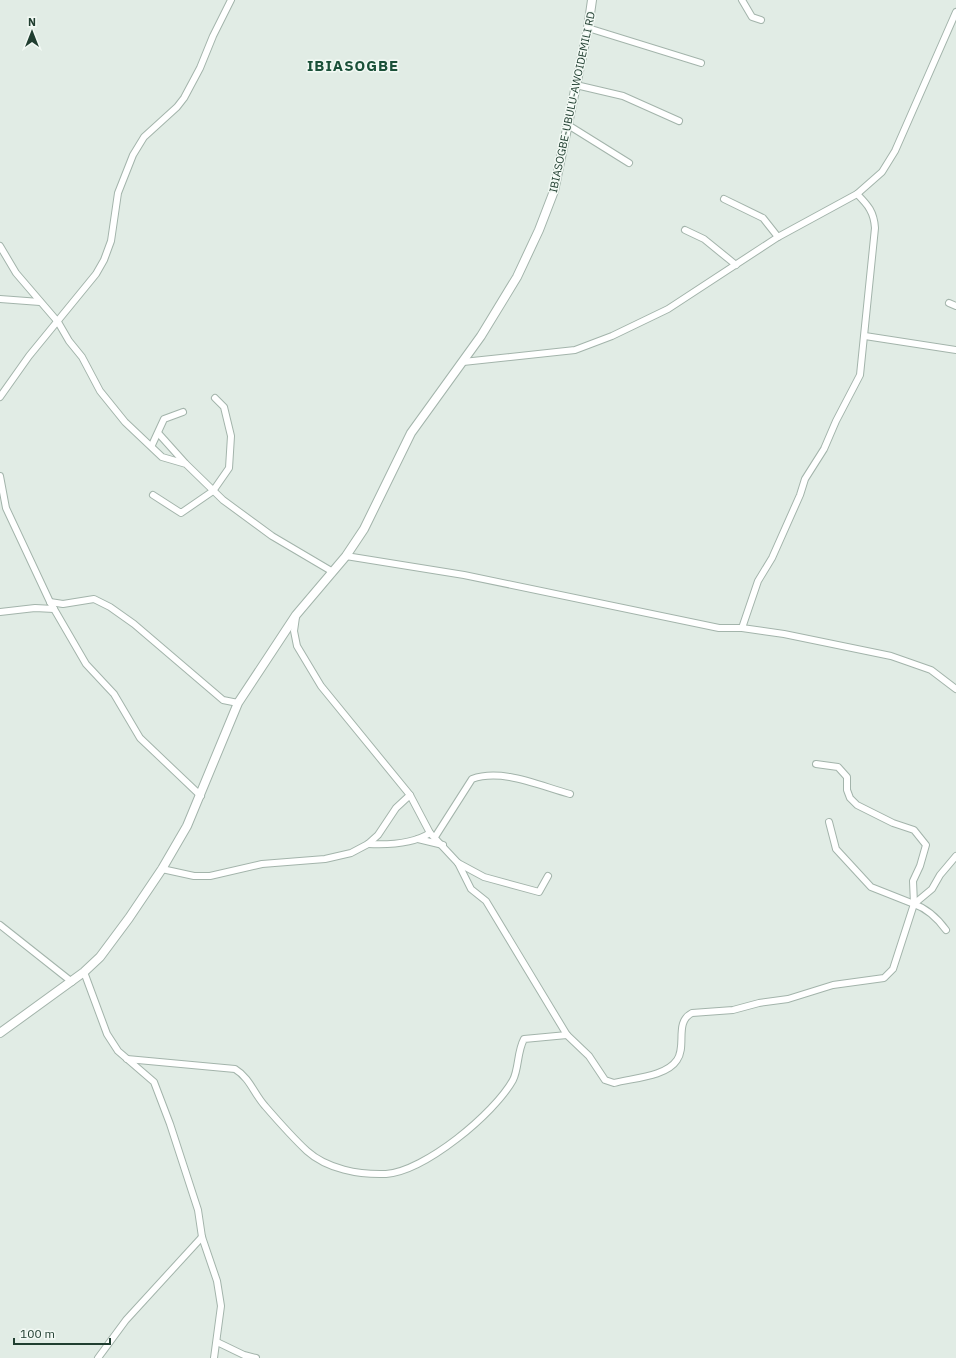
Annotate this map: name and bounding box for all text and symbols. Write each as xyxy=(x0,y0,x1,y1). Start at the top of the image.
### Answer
street label: IBIASOGBE-UBULU-AWOIDEMILI RD xyxy=(546,10,598,194)
north arrow xyxy=(12,12,52,52)
text: N xyxy=(28,15,36,29)
district label: IBIASOGBE xyxy=(307,56,399,75)
scale bar xyxy=(14,1320,110,1346)
text: 100 m xyxy=(20,1326,55,1341)

